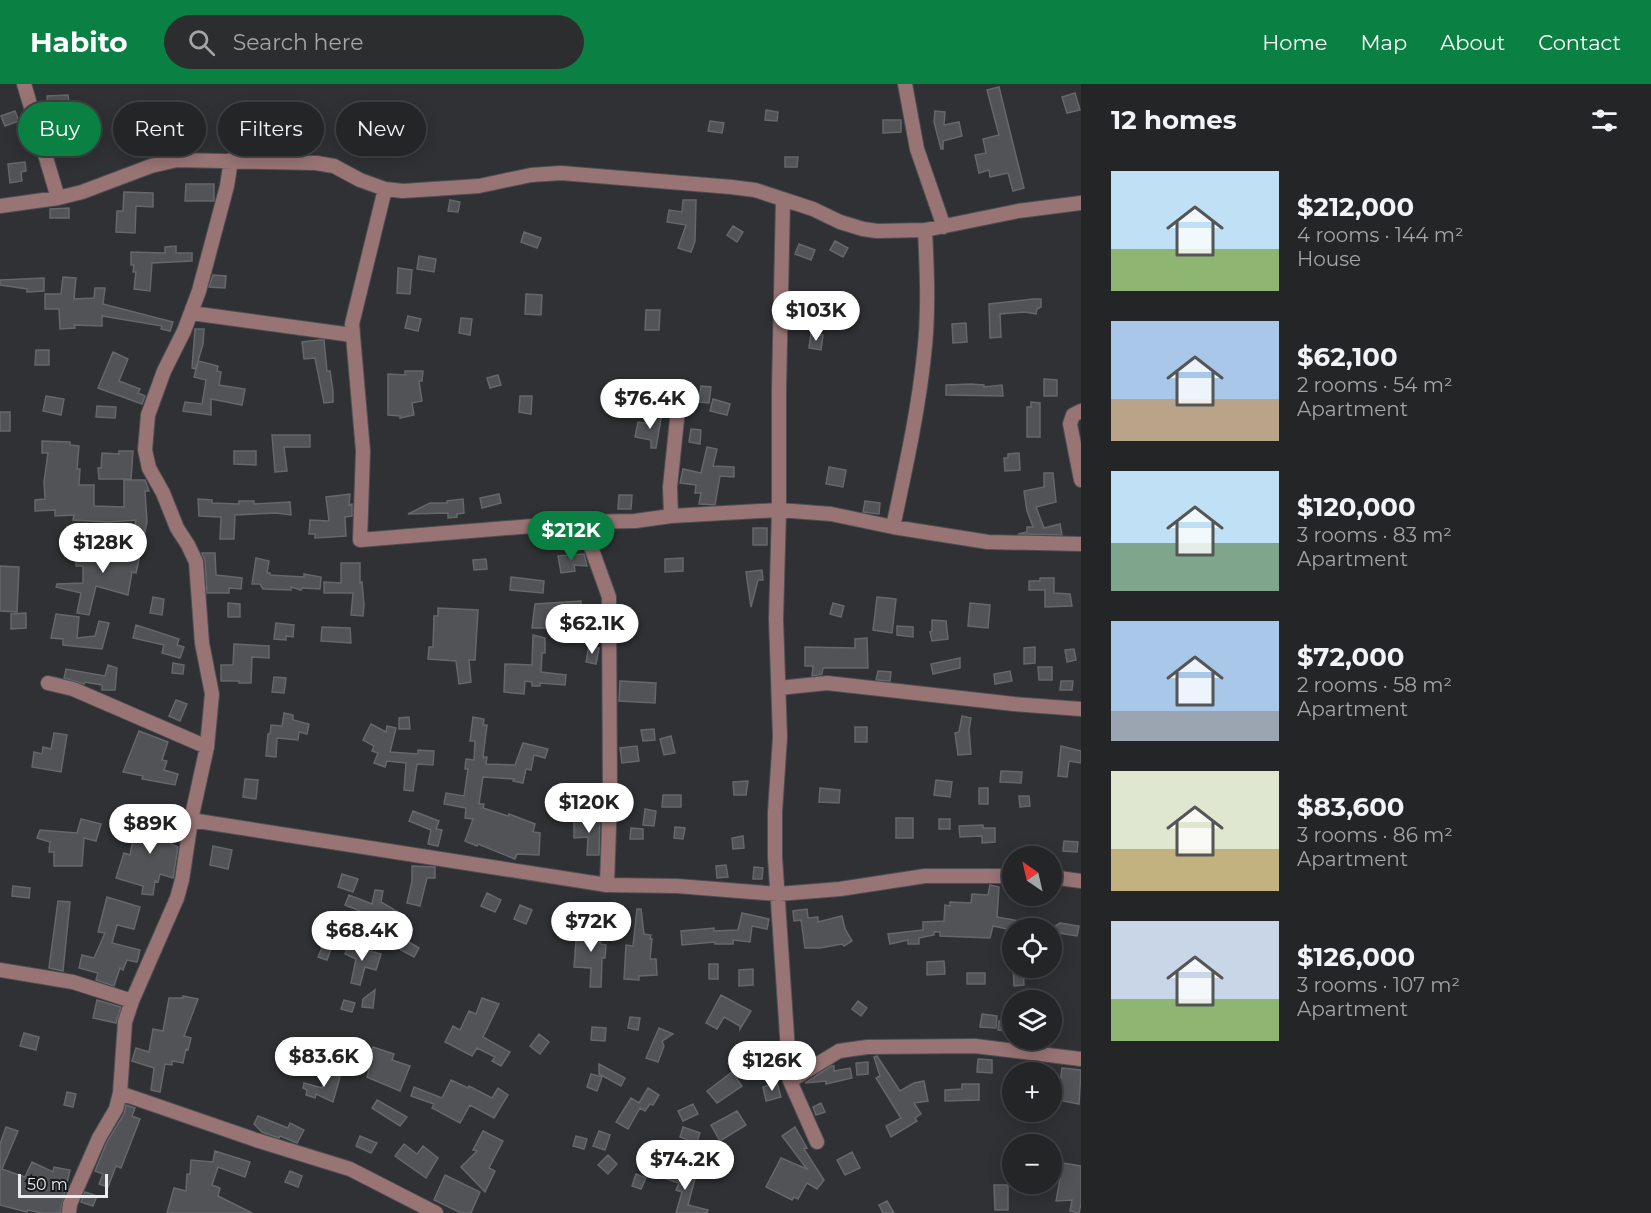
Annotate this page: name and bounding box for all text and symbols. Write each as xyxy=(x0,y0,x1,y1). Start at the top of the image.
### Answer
search box xyxy=(164,15,584,69)
text: Habito xyxy=(30,25,128,59)
icon: search xyxy=(185,26,218,59)
text: Search here xyxy=(233,29,364,56)
text: Home xyxy=(1262,30,1327,55)
text: Map xyxy=(1360,30,1407,55)
text: About xyxy=(1440,30,1505,55)
text: Contact xyxy=(1538,30,1621,55)
chip: Buy xyxy=(18,102,101,156)
chip: Rent xyxy=(113,102,206,156)
chip: Filters xyxy=(218,102,324,156)
chip: New xyxy=(336,102,426,156)
text: 12 homes xyxy=(1111,104,1237,136)
icon: filters xyxy=(1588,104,1621,137)
text: $212,000 xyxy=(1297,191,1414,223)
icon: home xyxy=(1159,195,1231,267)
text: 4 rooms · 144 m² xyxy=(1297,223,1464,247)
text: House xyxy=(1297,247,1361,271)
pin: $103K xyxy=(774,291,858,342)
text: $103K xyxy=(786,298,846,322)
text: $62,100 xyxy=(1297,341,1398,373)
icon: home xyxy=(1159,345,1231,417)
text: 2 rooms · 54 m² xyxy=(1297,373,1453,397)
pin: $76.4K xyxy=(601,379,699,430)
text: $76.4K xyxy=(614,386,686,410)
text: Apartment xyxy=(1297,397,1408,421)
text: $120,000 xyxy=(1297,491,1416,523)
icon: home xyxy=(1159,495,1231,567)
pin: $212K xyxy=(529,511,613,562)
text: $212K xyxy=(542,518,601,542)
pin: $128K xyxy=(61,523,145,574)
text: 3 rooms · 83 m² xyxy=(1297,523,1452,547)
text: $128K xyxy=(73,530,133,554)
text: Apartment xyxy=(1297,547,1408,571)
pin: $62.1K xyxy=(543,604,641,655)
text: $62.1K xyxy=(559,611,625,635)
text: $72,000 xyxy=(1297,641,1404,673)
icon: home xyxy=(1159,645,1231,717)
text: 2 rooms · 58 m² xyxy=(1297,673,1452,697)
text: Apartment xyxy=(1297,697,1408,721)
pin: $120K xyxy=(547,783,631,834)
text: $120K xyxy=(559,790,619,814)
text: $83,600 xyxy=(1297,791,1404,823)
icon: home xyxy=(1159,795,1231,867)
pin: $89K xyxy=(114,804,186,855)
text: $89K xyxy=(123,811,177,835)
text: 3 rooms · 86 m² xyxy=(1297,823,1453,847)
north arrow xyxy=(1002,846,1062,906)
map controls xyxy=(1002,846,1062,1194)
text: Apartment xyxy=(1297,847,1408,871)
pin: $72K xyxy=(555,902,627,953)
text: $72K xyxy=(565,909,617,933)
pin: $68.4K xyxy=(313,911,411,962)
text: $68.4K xyxy=(326,918,398,942)
button: locate xyxy=(1002,918,1062,978)
text: $126,000 xyxy=(1297,941,1415,973)
icon: home xyxy=(1159,945,1231,1017)
text: 3 rooms · 107 m² xyxy=(1297,973,1460,997)
button: layers xyxy=(1002,990,1062,1050)
text: Apartment xyxy=(1297,997,1408,1021)
pin: $83.6K xyxy=(275,1037,373,1088)
pin: $126K xyxy=(730,1041,814,1092)
text: $83.6K xyxy=(289,1044,359,1068)
text: $126K xyxy=(742,1048,802,1072)
button: + xyxy=(1002,1062,1062,1122)
button: − xyxy=(1002,1134,1062,1194)
pin: $74.2K xyxy=(636,1140,734,1191)
text: $74.2K xyxy=(650,1147,720,1171)
scale bar xyxy=(18,1171,108,1198)
text: 50 m xyxy=(27,1175,68,1194)

